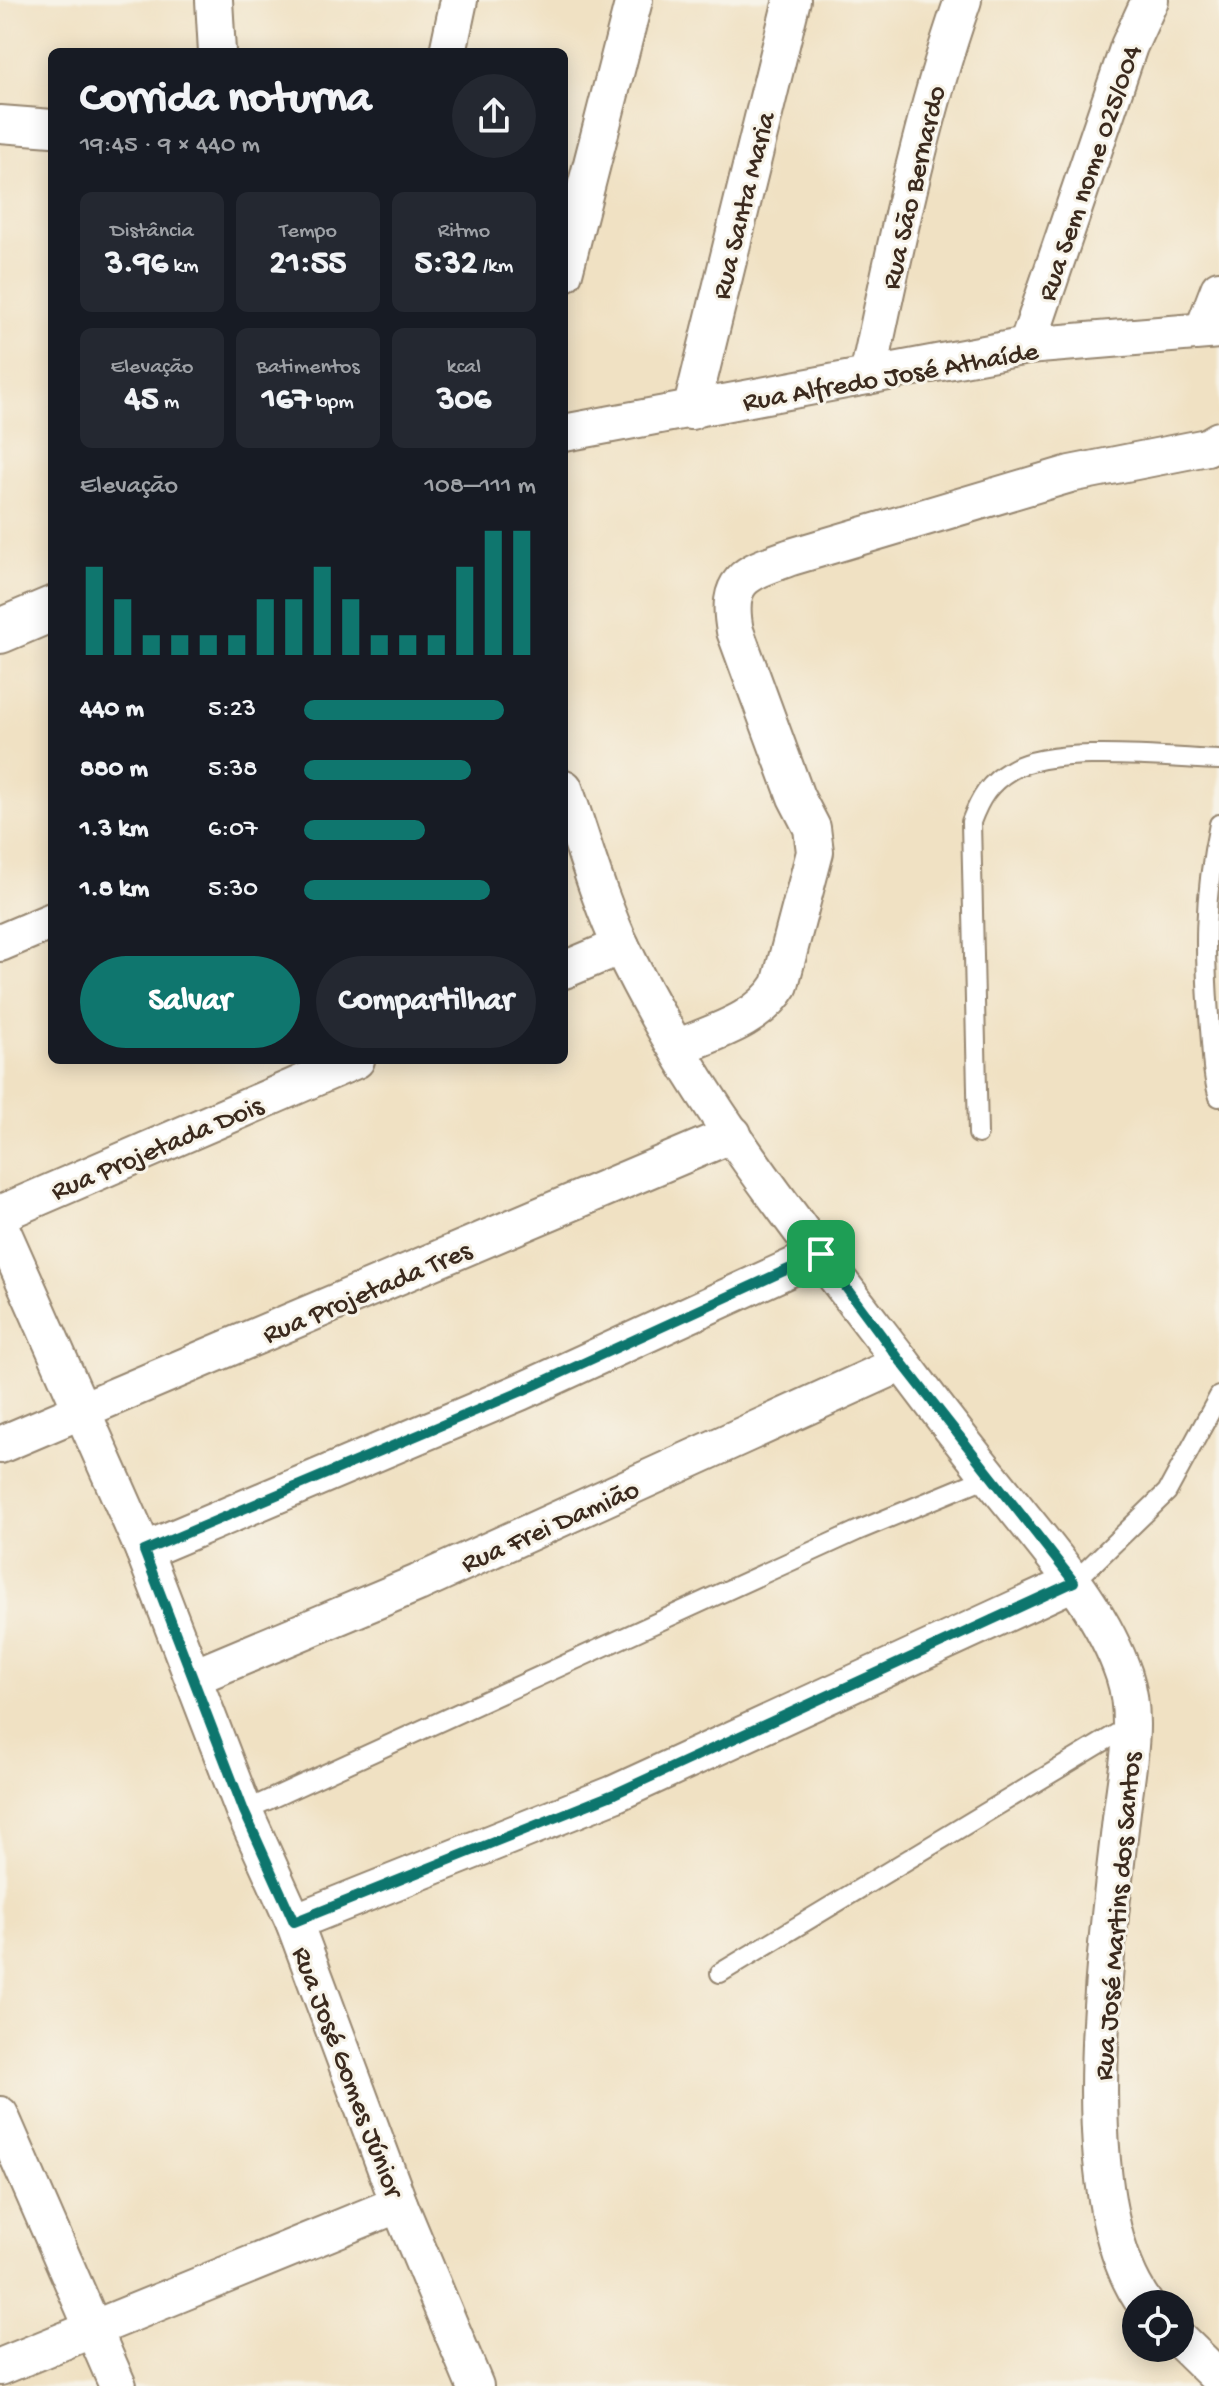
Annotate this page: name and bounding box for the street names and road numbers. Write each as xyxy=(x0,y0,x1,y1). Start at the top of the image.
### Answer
street label: Rua Sem nome 025/004 xyxy=(1032,41,1151,306)
street label: Rua São Bernardo xyxy=(876,83,955,293)
street label: Rua Santa Maria xyxy=(706,108,785,303)
street label: Rua Alfredo José Athaíde xyxy=(740,336,1042,421)
street label: Rua Projetada Dois xyxy=(47,1090,269,1210)
street label: Rua Projetada Tres xyxy=(258,1235,478,1353)
street label: Rua Frei Damião xyxy=(457,1474,645,1582)
street label: Rua José Martins dos Santos xyxy=(1089,1750,1150,2082)
street label: Rua José Gomes Júnior xyxy=(283,1943,410,2205)

